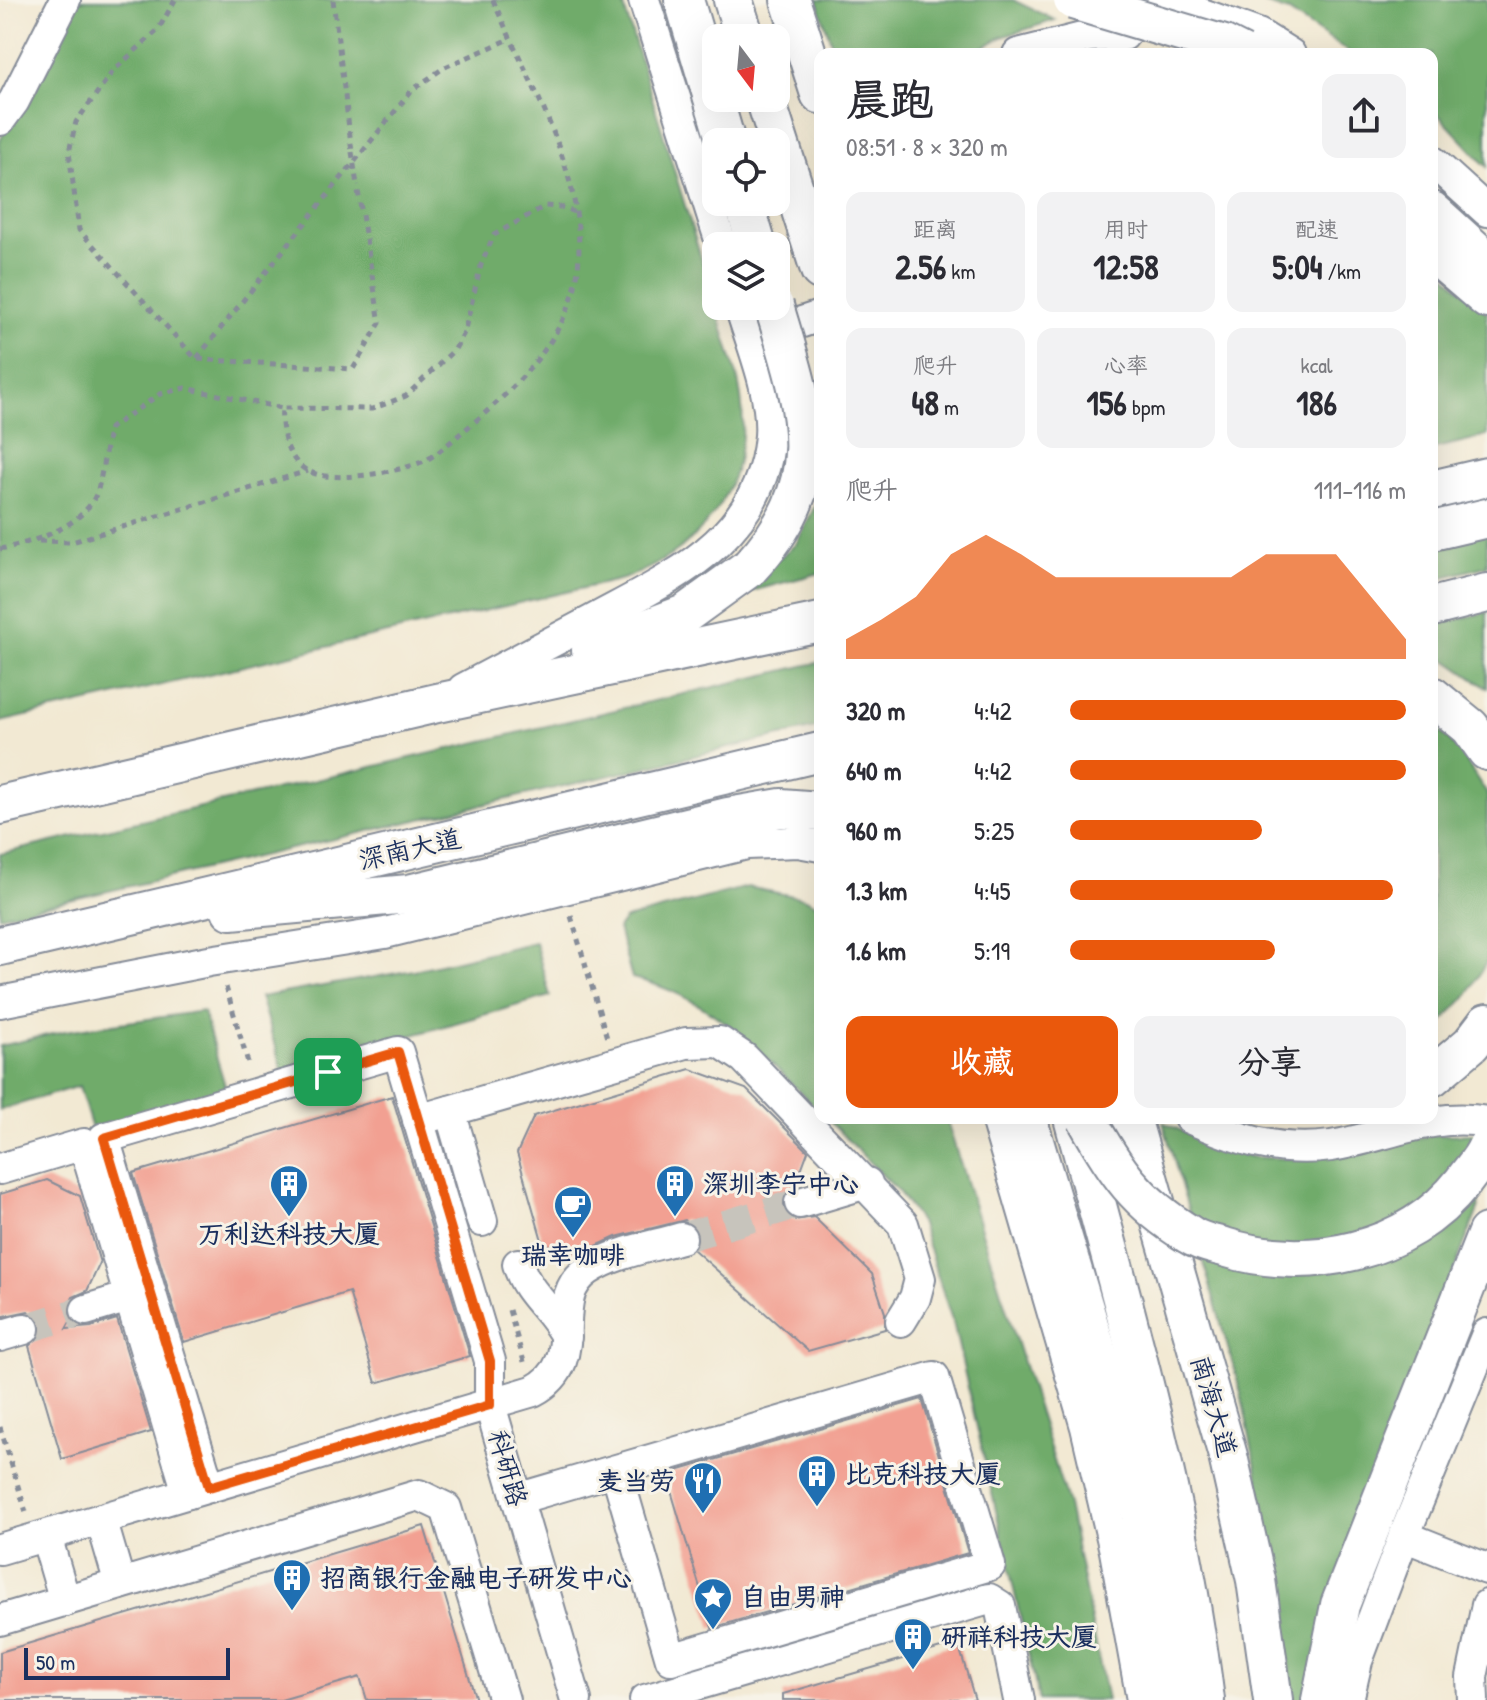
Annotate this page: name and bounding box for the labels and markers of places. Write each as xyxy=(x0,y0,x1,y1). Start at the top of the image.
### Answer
pin xyxy=(294,1038,362,1106)
building icon: 万利达科技大厦 xyxy=(268,1163,310,1218)
building icon: 深圳李宁中心 xyxy=(654,1163,696,1218)
place label: 深圳李宁中心 xyxy=(703,1166,859,1201)
cafe icon: 瑞幸咖啡 xyxy=(552,1184,594,1239)
place label: 万利达科技大厦 xyxy=(198,1216,380,1251)
place label: 瑞幸咖啡 xyxy=(521,1237,625,1272)
building icon: 比克科技大厦 xyxy=(796,1453,838,1508)
place label: 比克科技大厦 xyxy=(845,1456,1001,1491)
restaurant icon: 麦当劳 xyxy=(682,1460,724,1515)
place label: 麦当劳 xyxy=(597,1463,675,1498)
building icon: 招商银行金融电子研发中心 xyxy=(271,1557,313,1612)
place label: 招商银行金融电子研发中心 xyxy=(320,1560,632,1595)
place icon: 自由男神 xyxy=(692,1576,734,1631)
place label: 自由男神 xyxy=(741,1579,845,1614)
building icon: 研祥科技大厦 xyxy=(892,1616,934,1671)
place label: 研祥科技大厦 xyxy=(941,1619,1097,1654)

